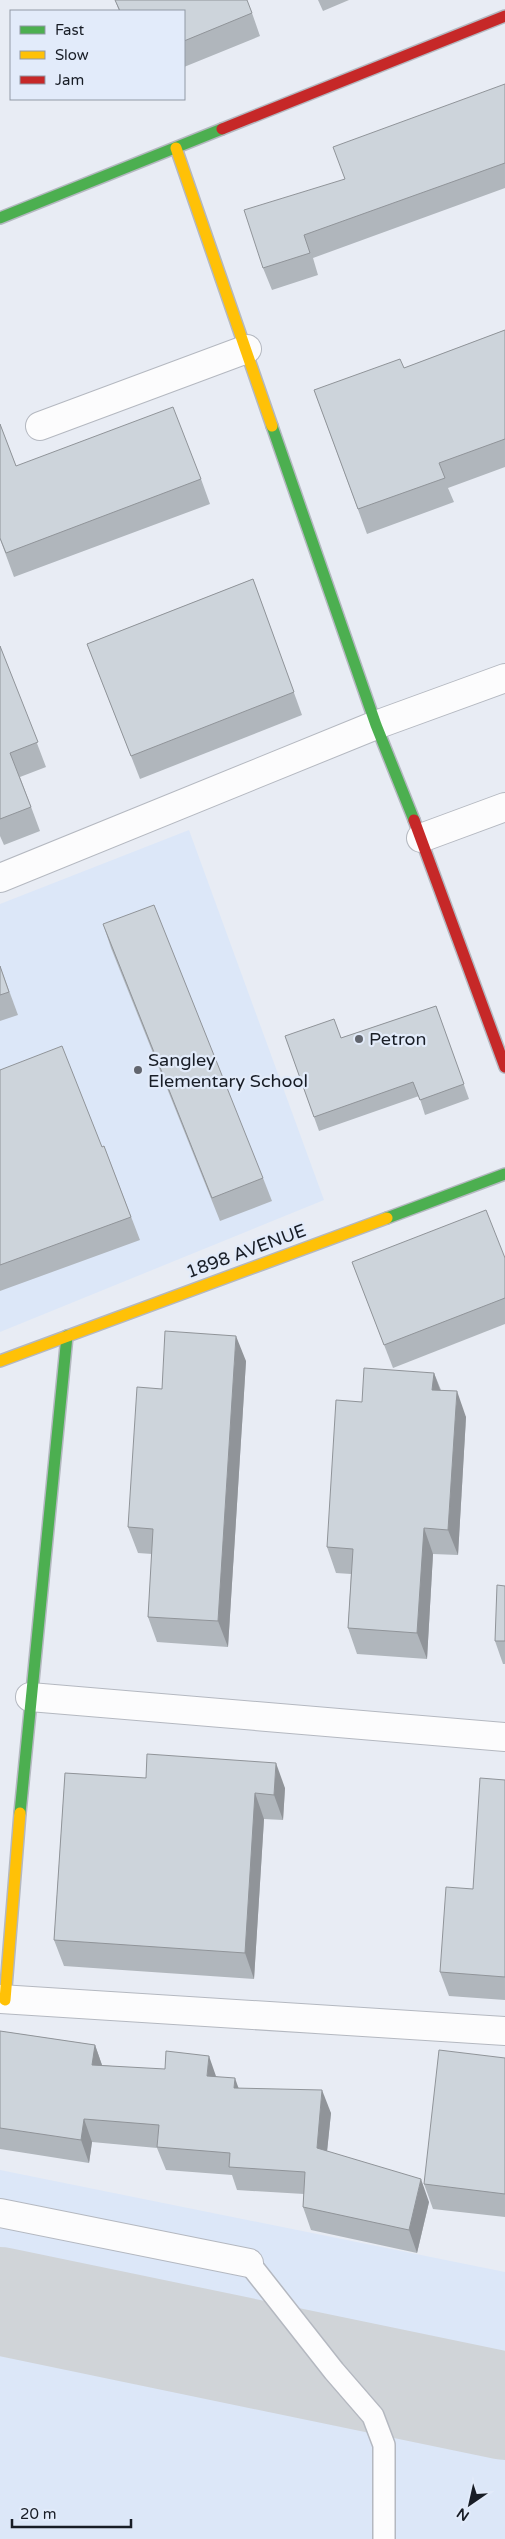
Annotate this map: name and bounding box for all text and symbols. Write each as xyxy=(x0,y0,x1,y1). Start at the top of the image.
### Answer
legend xyxy=(10,10,185,100)
text: Fast xyxy=(55,21,85,39)
text: Slow xyxy=(55,46,89,64)
text: Jam xyxy=(55,71,84,89)
place label: Petron xyxy=(369,1028,426,1050)
marker: Petron xyxy=(353,1033,365,1045)
place label: Sangley Elementary School xyxy=(148,1049,308,1092)
marker: Sangley Elementary School xyxy=(132,1064,144,1076)
street label: 1898 AVENUE xyxy=(183,1219,309,1283)
north arrow xyxy=(445,2479,495,2529)
scale bar xyxy=(12,2496,131,2528)
text: N xyxy=(454,2504,472,2525)
text: 20 m xyxy=(20,2505,57,2523)

